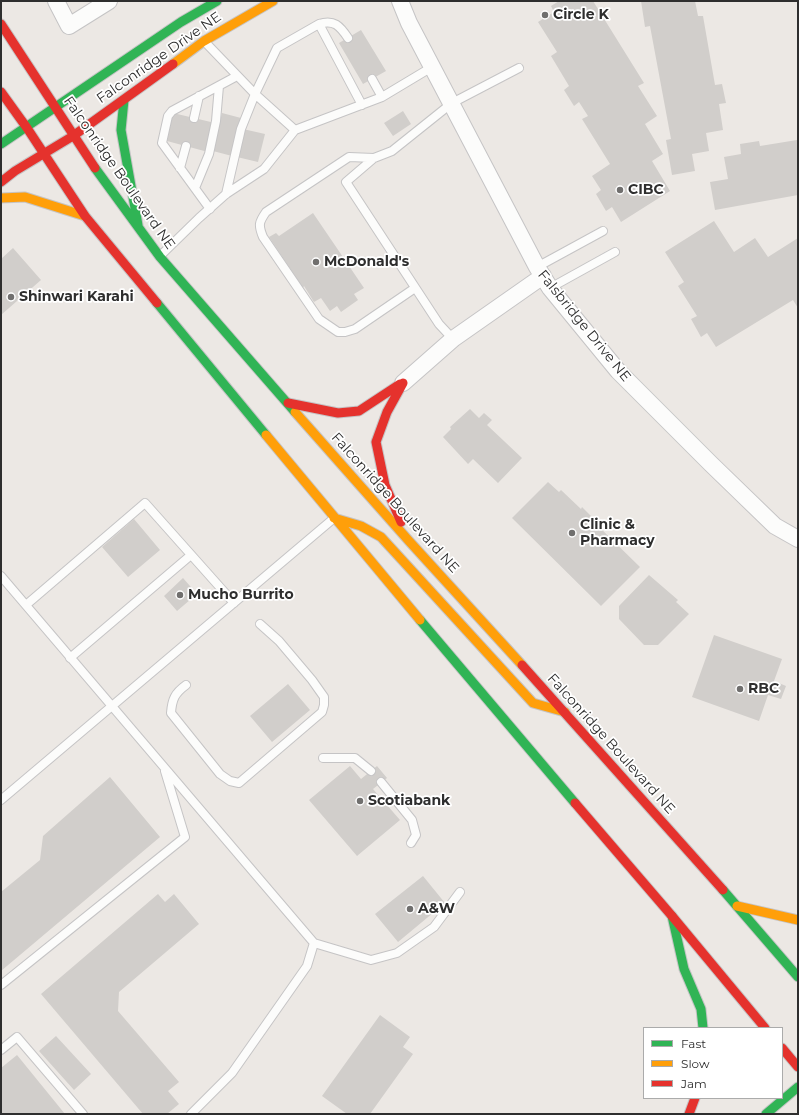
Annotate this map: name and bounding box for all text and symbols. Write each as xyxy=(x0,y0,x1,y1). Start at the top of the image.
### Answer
place label: Circle K xyxy=(553,7,609,23)
street label: Falconridge Drive NE xyxy=(94,9,224,107)
marker: Circle K xyxy=(540,10,550,20)
street label: Falconridge Boulevard NE xyxy=(60,93,178,253)
place label: CIBC xyxy=(628,182,664,198)
marker: CIBC xyxy=(615,185,625,195)
place label: McDonald's xyxy=(324,254,409,270)
marker: McDonald's xyxy=(311,257,321,267)
street label: Falsbridge Drive NE xyxy=(534,267,634,385)
place label: Shinwari Karahi xyxy=(19,289,134,305)
marker: Shinwari Karahi xyxy=(6,292,16,302)
street label: Falconridge Boulevard NE xyxy=(328,429,462,577)
place label: Clinic & Pharmacy xyxy=(580,517,655,550)
marker: Clinic & Pharmacy xyxy=(567,528,577,538)
place label: Mucho Burrito xyxy=(188,587,294,603)
marker: Mucho Burrito xyxy=(175,590,185,600)
street label: Falconridge Boulevard NE xyxy=(544,670,678,818)
place label: RBC xyxy=(748,681,779,697)
marker: RBC xyxy=(735,684,745,694)
place label: Scotiabank xyxy=(368,793,450,809)
marker: Scotiabank xyxy=(355,796,365,806)
place label: A&W xyxy=(418,901,455,917)
marker: A&W xyxy=(405,904,415,914)
legend xyxy=(643,1027,783,1099)
text: Fast xyxy=(681,1036,706,1051)
text: Slow xyxy=(681,1056,710,1071)
text: Jam xyxy=(681,1076,707,1091)

